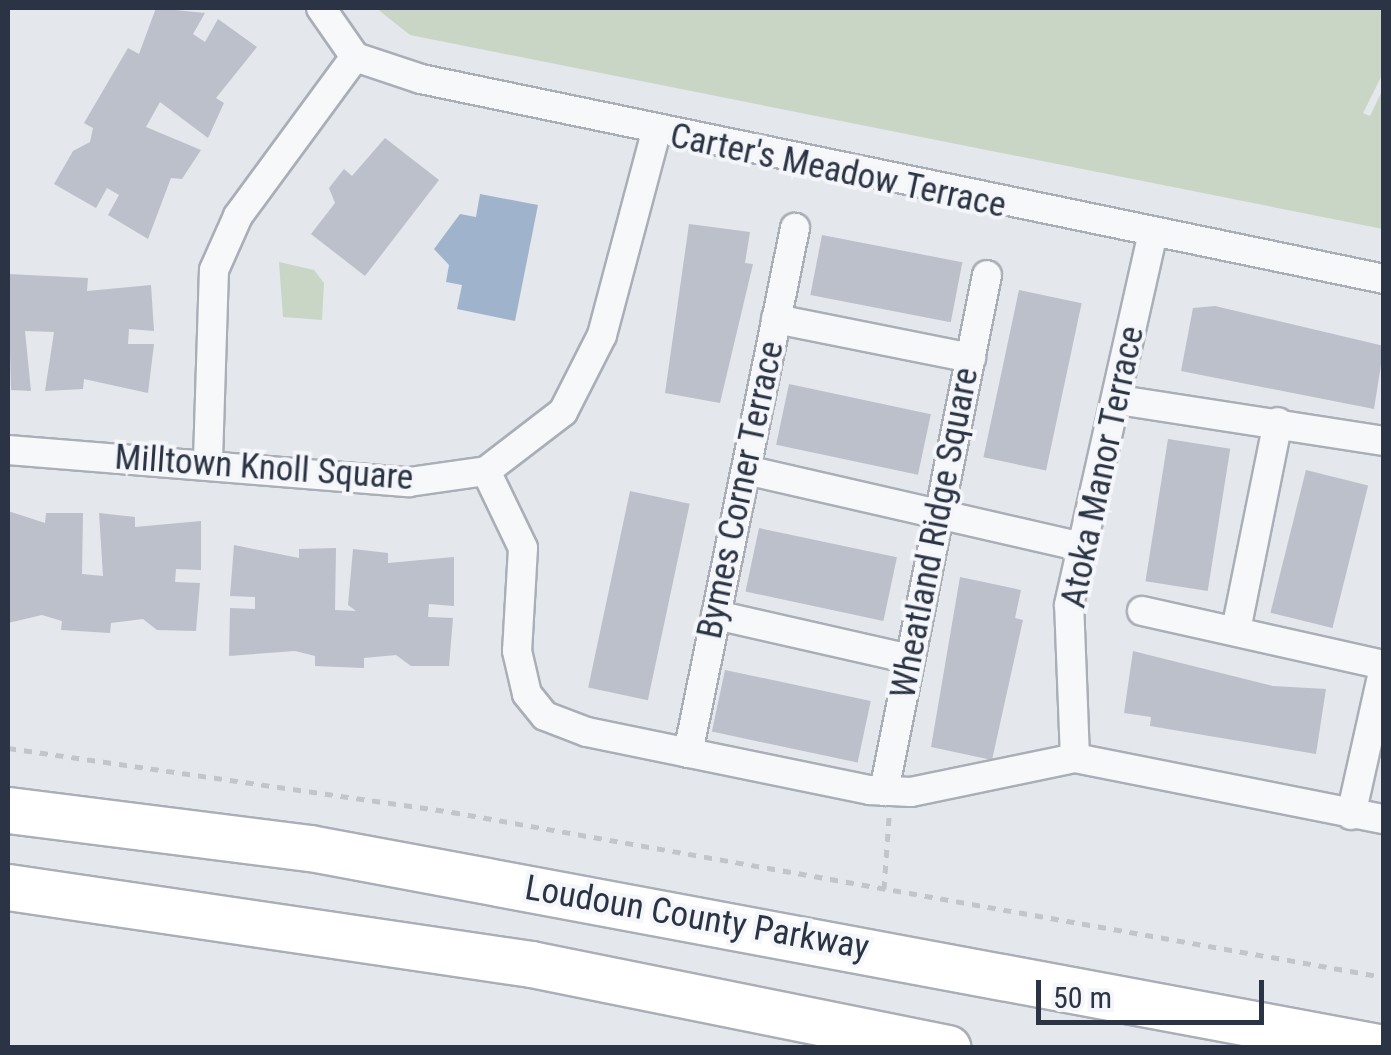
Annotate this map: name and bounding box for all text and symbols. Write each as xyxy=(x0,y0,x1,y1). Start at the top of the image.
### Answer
street label: Carter's Meadow Terrace xyxy=(666,115,1010,227)
street label: Atoka Manor Terrace xyxy=(1053,322,1153,612)
street label: Bymes Corner Terrace xyxy=(689,337,793,643)
street label: Wheatland Ridge Square xyxy=(882,364,988,702)
street label: Milltown Knoll Square xyxy=(113,437,415,499)
street label: Loudoun County Parkway xyxy=(522,867,872,969)
scale bar xyxy=(1041,960,1268,1022)
text: 50 m xyxy=(1053,980,1112,1015)

